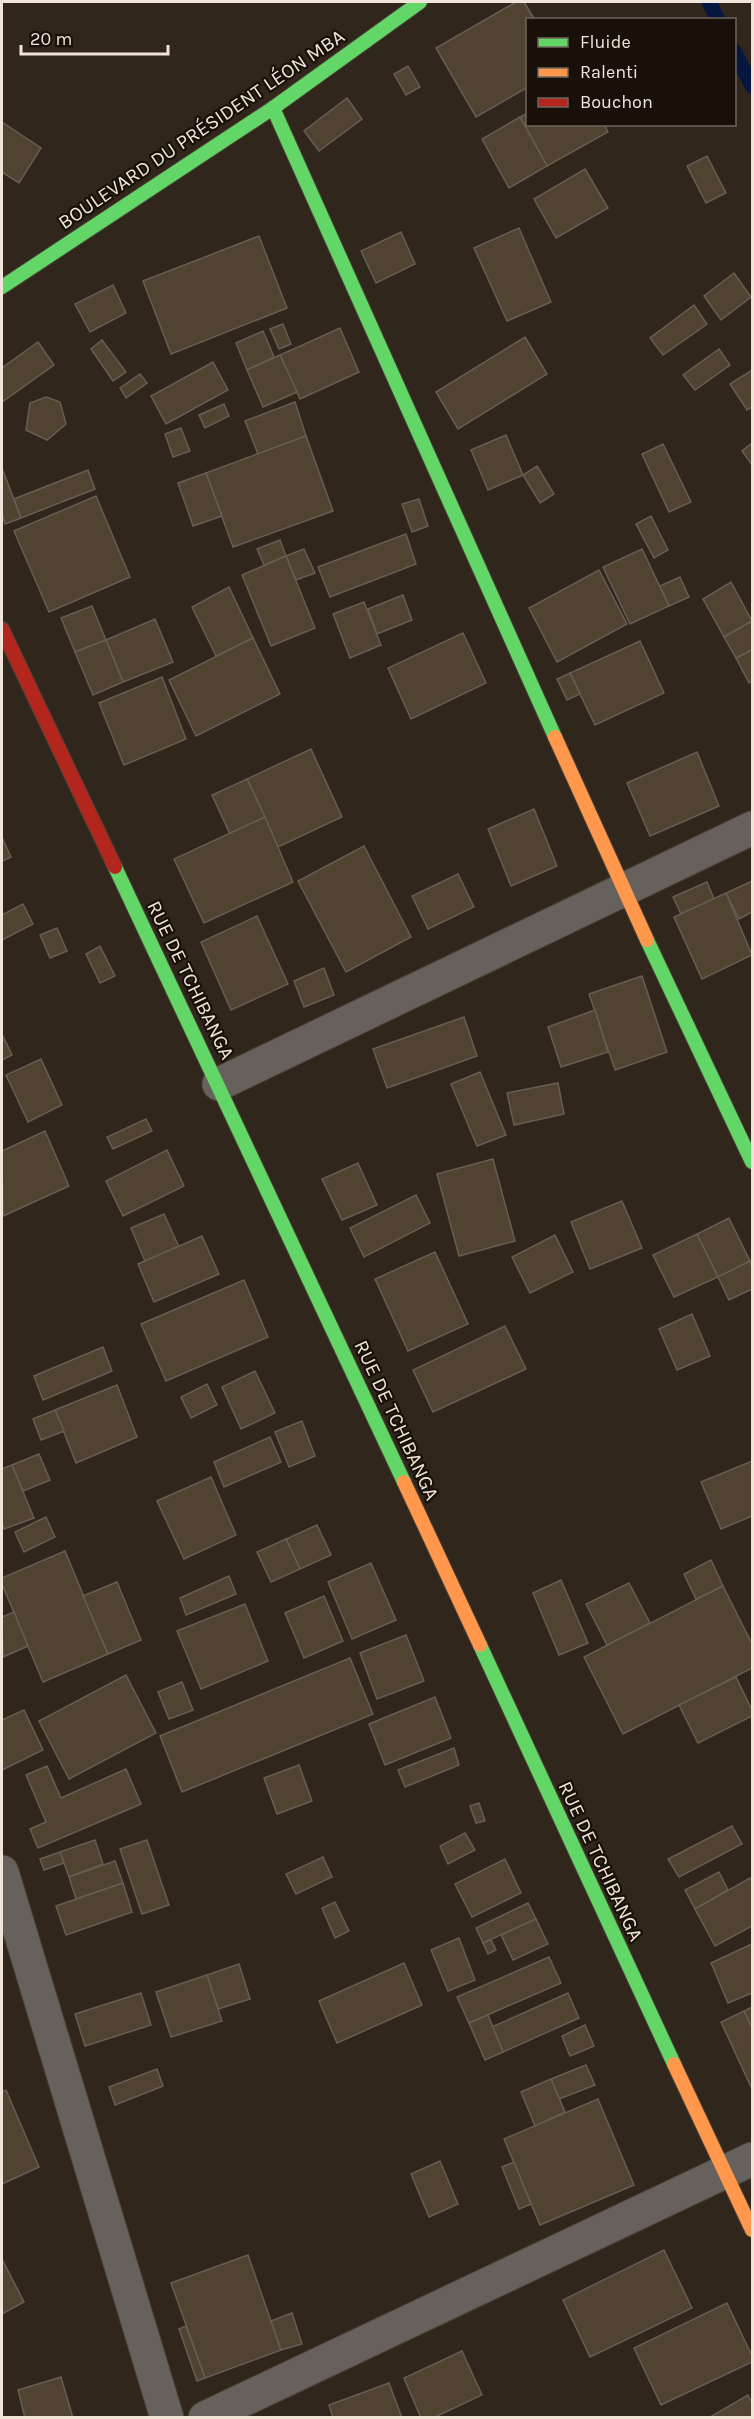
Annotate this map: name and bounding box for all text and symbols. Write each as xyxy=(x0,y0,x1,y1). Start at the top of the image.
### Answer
scale bar xyxy=(21,18,168,56)
legend xyxy=(526,18,736,126)
street label: BOULEVARD DU PRÉSIDENT LÉON MBA xyxy=(53,24,349,234)
text: 20 m xyxy=(30,28,72,50)
text: Fluide xyxy=(580,31,631,53)
text: Ralenti xyxy=(580,61,638,83)
text: Bouchon xyxy=(580,91,653,113)
street label: RUE DE TCHIBANGA xyxy=(142,897,239,1063)
street label: RUE DE TCHIBANGA xyxy=(349,1337,444,1504)
street label: RUE DE TCHIBANGA xyxy=(553,1778,648,1945)

